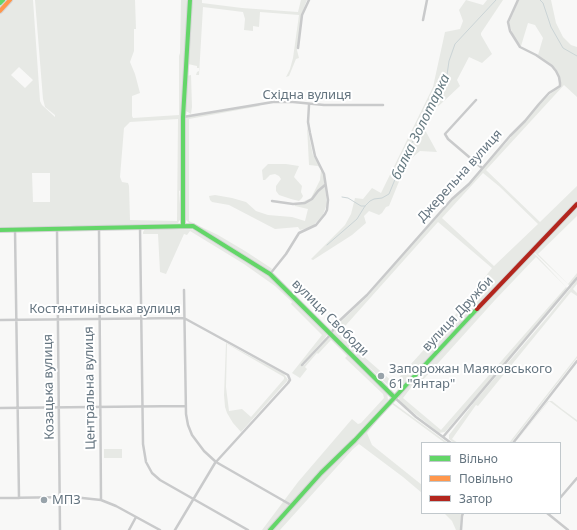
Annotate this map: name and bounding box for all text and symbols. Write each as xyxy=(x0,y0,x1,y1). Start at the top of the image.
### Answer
water label: балка Золотарка xyxy=(388,71,454,183)
street label: Східна вулиця xyxy=(262,87,352,103)
street label: Джерельна вулиця xyxy=(414,127,506,225)
street label: вулиця Дружби xyxy=(419,273,497,355)
street label: вулиця Свободи xyxy=(288,276,372,360)
street label: Костянтинівська вулиця xyxy=(29,301,181,317)
street label: Центральна вулиця xyxy=(81,326,99,450)
street label: Козацька вулиця xyxy=(40,334,58,440)
place label: Запорожан Маяковського 61 "Янтар" xyxy=(389,361,552,392)
marker: Запорожан Маяковського 61 "Янтар" xyxy=(376,371,386,381)
legend xyxy=(421,442,561,514)
text: Вільно xyxy=(459,450,498,467)
text: Повільно xyxy=(459,470,513,487)
text: Затор xyxy=(459,490,492,507)
place label: МПЗ xyxy=(52,492,81,508)
marker: МПЗ xyxy=(39,495,49,505)

